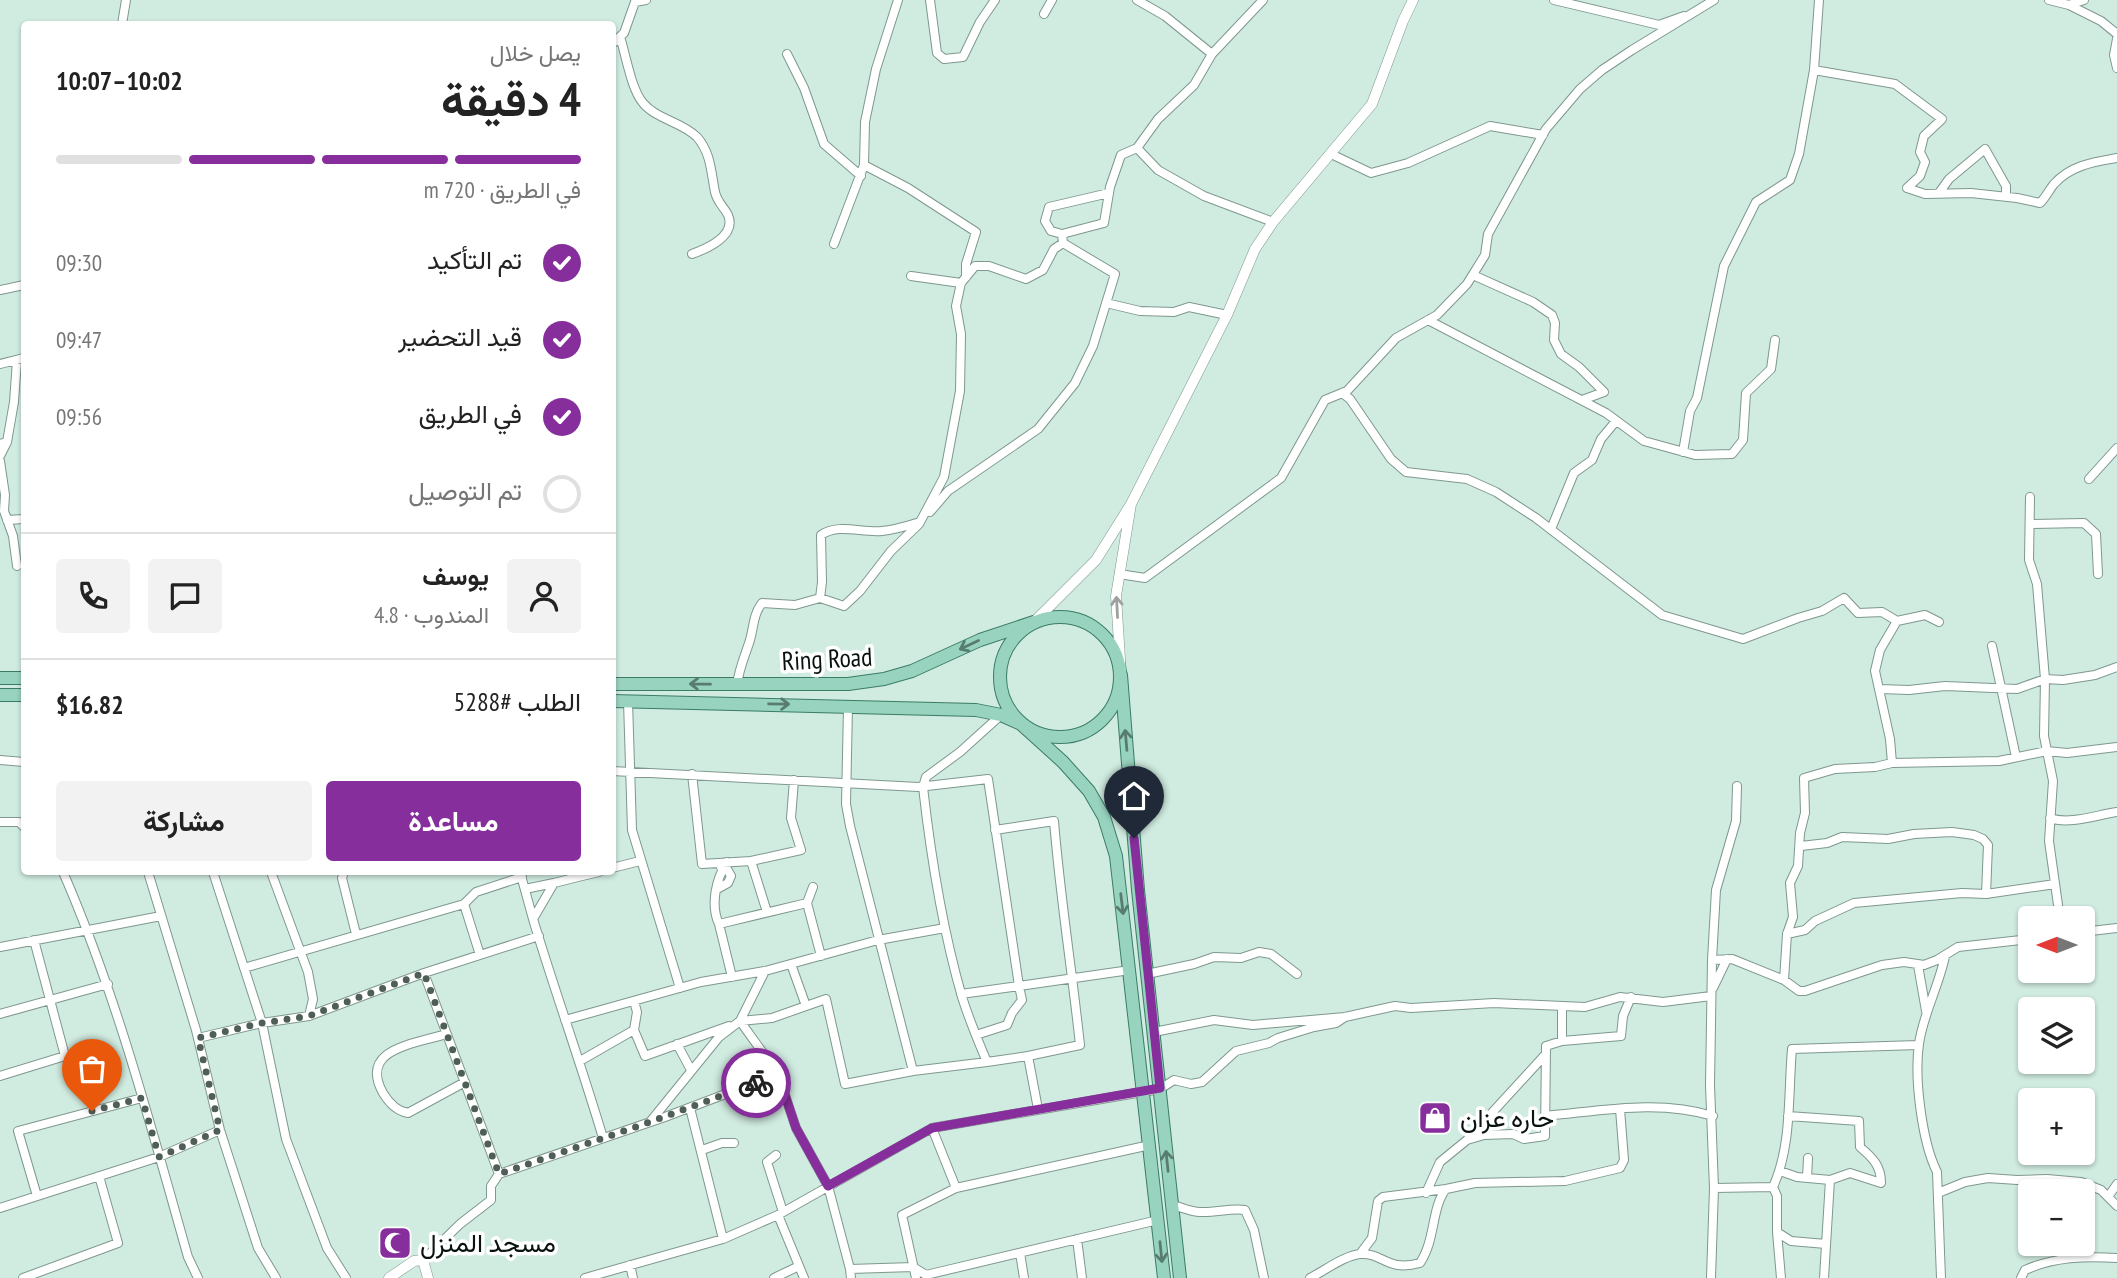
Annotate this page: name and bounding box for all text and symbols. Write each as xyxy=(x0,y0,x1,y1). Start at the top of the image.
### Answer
text: يصل خلال xyxy=(490,38,581,67)
text: 10:02–10:07 xyxy=(56,64,183,97)
text: 4 دقيقة xyxy=(441,69,581,129)
text: في الطريق · 720 m xyxy=(424,175,581,204)
text: تم التأكيد xyxy=(427,243,522,276)
icon: check xyxy=(543,244,581,282)
text: 09:30 xyxy=(56,248,102,277)
text: قيد التحضير xyxy=(398,320,522,353)
icon: check xyxy=(543,321,581,359)
text: 09:47 xyxy=(56,325,102,354)
text: في الطريق xyxy=(418,397,522,430)
icon: check xyxy=(543,398,581,436)
text: 09:56 xyxy=(56,402,102,431)
text: تم التوصيل xyxy=(408,474,522,507)
button: phone xyxy=(56,559,130,633)
button: chat xyxy=(148,559,222,633)
text: يوسف xyxy=(422,559,489,592)
button: person xyxy=(507,559,581,633)
one-way arrow xyxy=(1110,596,1123,619)
text: المندوب · 4.8 xyxy=(374,600,489,629)
one-way arrow xyxy=(959,639,980,652)
street label: Ring Road xyxy=(781,640,873,677)
one-way arrow xyxy=(689,677,712,691)
text: الطلب #5288 xyxy=(453,685,581,718)
text: $16.82 xyxy=(56,688,124,721)
one-way arrow xyxy=(767,698,790,711)
one-way arrow xyxy=(1119,729,1132,752)
pin xyxy=(1104,766,1164,838)
icon: home xyxy=(1115,777,1153,815)
button: مشاركة xyxy=(56,781,312,861)
button: مساعدة xyxy=(326,781,581,861)
one-way arrow xyxy=(1116,892,1129,915)
north arrow xyxy=(2018,906,2095,984)
map controls xyxy=(2018,906,2095,1256)
button: layers xyxy=(2018,997,2095,1074)
pin xyxy=(62,1039,122,1111)
courier xyxy=(721,1048,791,1118)
icon: bag xyxy=(73,1050,111,1088)
icon: bike xyxy=(737,1064,775,1102)
button: + xyxy=(2018,1088,2095,1165)
shop icon: حاره عزان xyxy=(1416,1099,1454,1137)
place label: حاره عزان xyxy=(1460,1101,1554,1134)
one-way arrow xyxy=(1161,1151,1174,1173)
button: − xyxy=(2018,1179,2095,1256)
mosque icon: مسجد المنزل xyxy=(376,1224,414,1262)
place label: مسجد المنزل xyxy=(420,1226,556,1259)
one-way arrow xyxy=(1155,1240,1168,1263)

